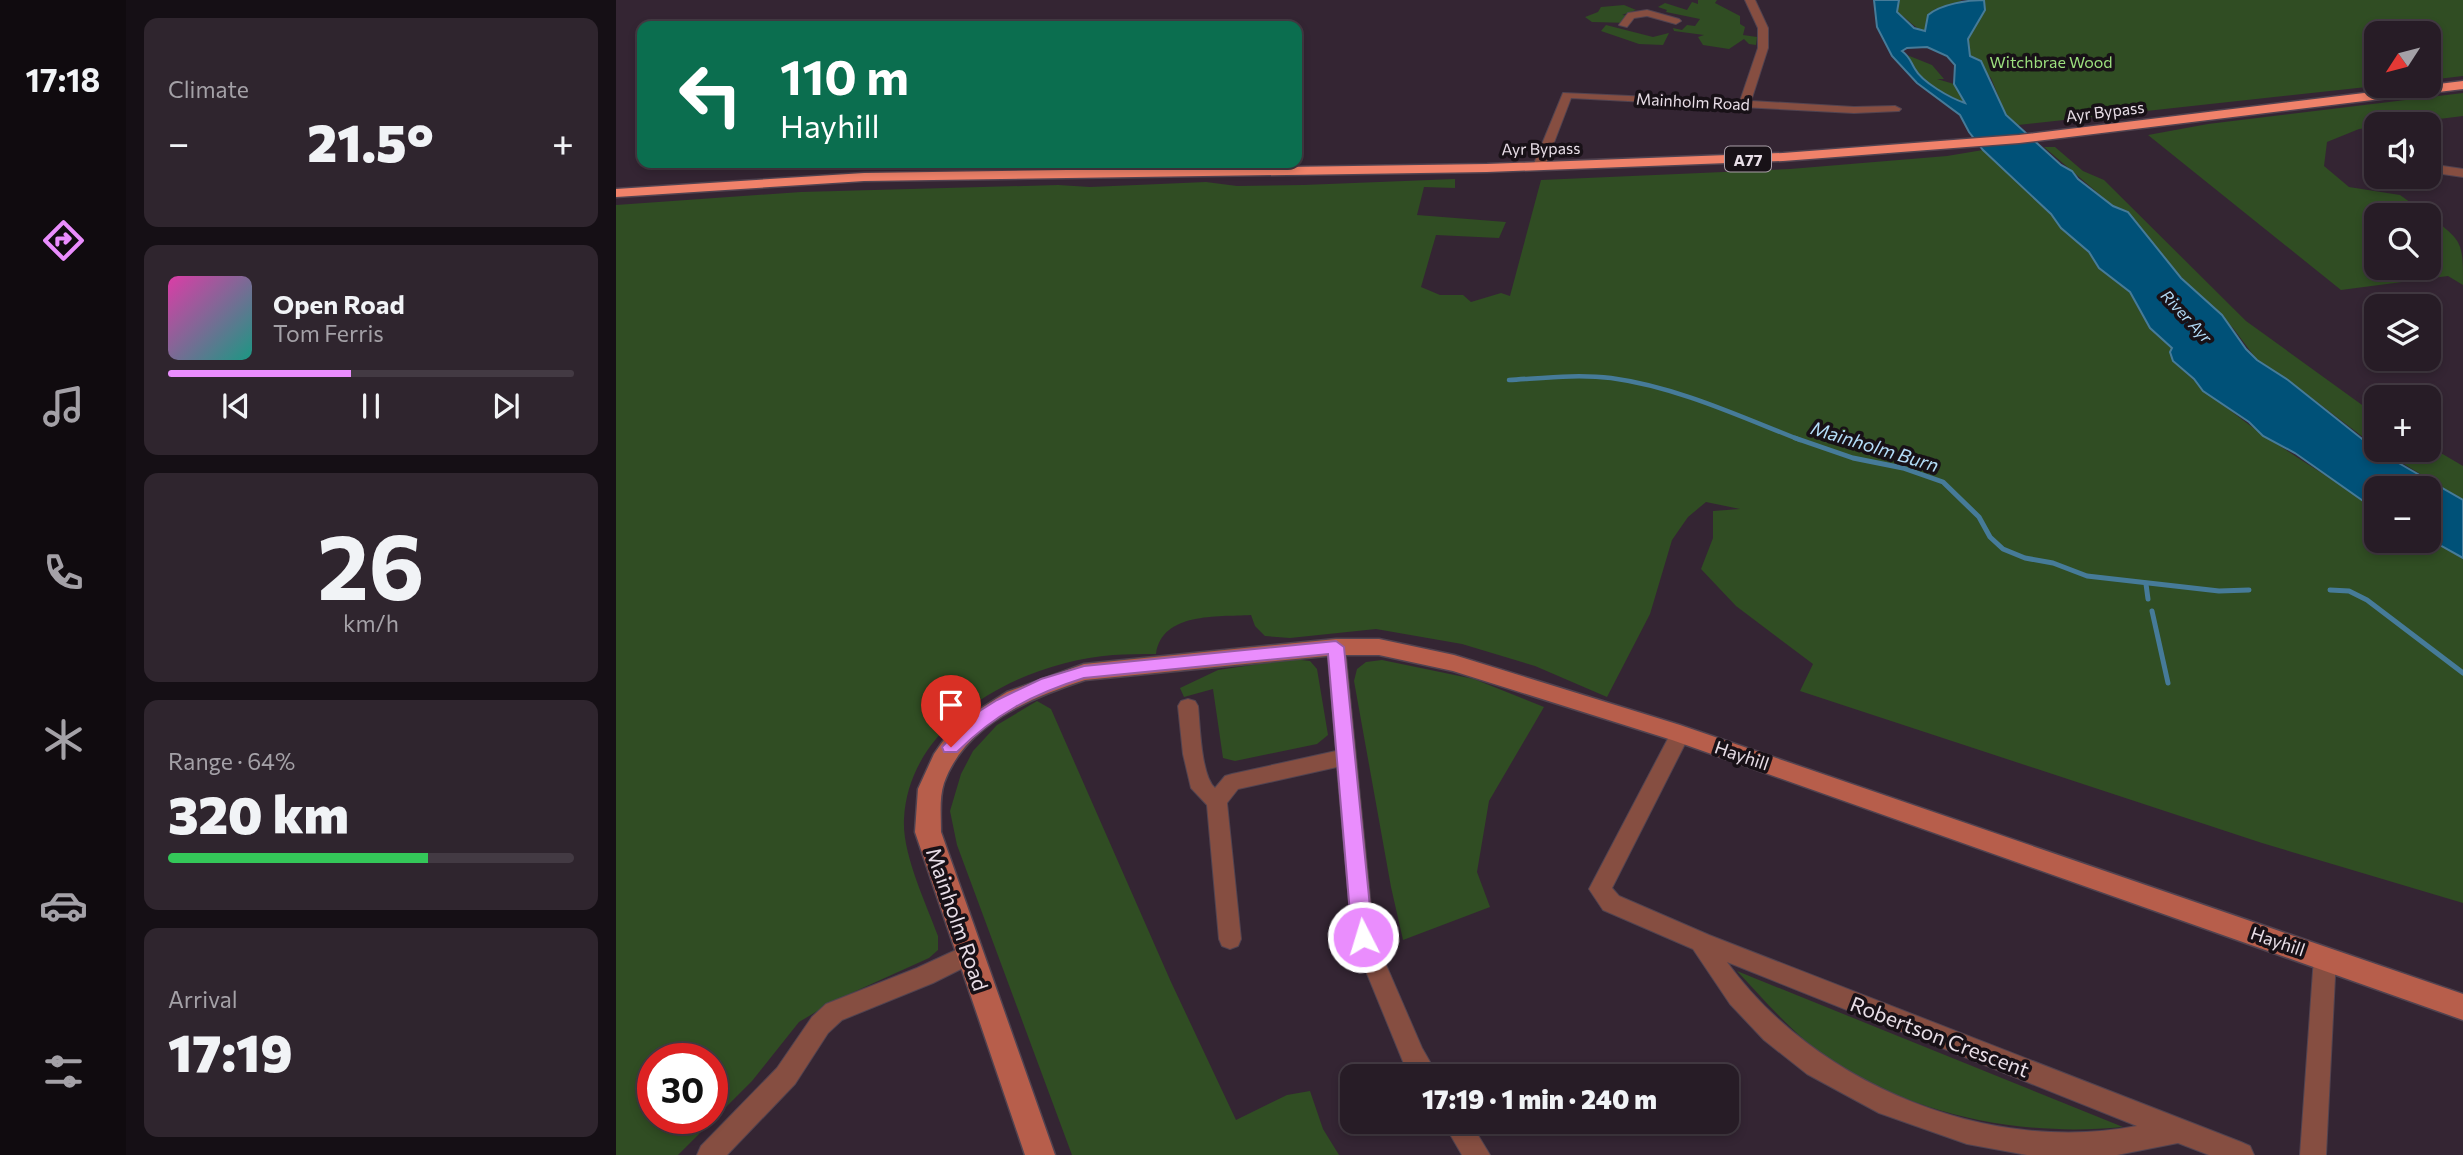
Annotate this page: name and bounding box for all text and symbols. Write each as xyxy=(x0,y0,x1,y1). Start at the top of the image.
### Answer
north arrow xyxy=(2364,21,2441,98)
map controls xyxy=(2364,21,2441,553)
text: 110 m xyxy=(780,45,909,105)
icon: left xyxy=(665,49,756,140)
park label: Witchbrae Wood xyxy=(1989,52,2113,71)
text: 17:18 xyxy=(26,59,100,99)
text: Climate xyxy=(168,75,249,103)
street label: Mainholm Road xyxy=(1636,89,1750,113)
street label: Ayr Bypass xyxy=(2065,97,2145,125)
text: Hayhill xyxy=(780,105,880,145)
text: 21.5° xyxy=(307,109,434,173)
button: sound xyxy=(2364,112,2441,189)
text: − xyxy=(168,118,190,165)
text: + xyxy=(552,118,574,165)
street label: Ayr Bypass xyxy=(1501,138,1581,158)
road number: A77 xyxy=(1725,146,1771,172)
button: search xyxy=(2364,203,2441,280)
icon: directions xyxy=(39,216,88,265)
water label: River Ayr xyxy=(2158,286,2217,347)
text: Open Road xyxy=(273,288,405,319)
button: layers xyxy=(2364,294,2441,371)
text: Tom Ferris xyxy=(273,319,384,347)
icon: music xyxy=(39,382,88,431)
button: + xyxy=(2364,385,2441,462)
icon: previous xyxy=(217,387,255,425)
icon: pause xyxy=(352,387,390,425)
icon: next xyxy=(487,387,525,425)
water label: Mainholm Burn xyxy=(1808,416,1942,476)
button: − xyxy=(2364,476,2441,553)
text: 26 xyxy=(317,507,425,619)
icon: phone xyxy=(39,548,88,597)
text: km/h xyxy=(343,609,399,637)
pin xyxy=(921,675,981,747)
icon: arrive xyxy=(932,686,970,724)
icon: climate xyxy=(39,715,88,764)
street label: Hayhill xyxy=(1712,735,1772,775)
text: Range · 64% xyxy=(168,747,295,775)
text: 320 km xyxy=(168,781,349,845)
street label: Mainholm Road xyxy=(922,844,994,994)
icon: car xyxy=(39,881,88,930)
position arrow xyxy=(1326,900,1400,974)
street label: Hayhill xyxy=(2248,921,2308,961)
text: Arrival xyxy=(168,985,238,1013)
street label: Robertson Crescent xyxy=(1847,990,2033,1082)
text: 17:19 xyxy=(168,1019,293,1083)
speed limit sign: 30 xyxy=(637,1043,728,1134)
icon: filters xyxy=(39,1047,88,1096)
text: 17:19 · 1 min · 240 m xyxy=(1422,1083,1657,1114)

